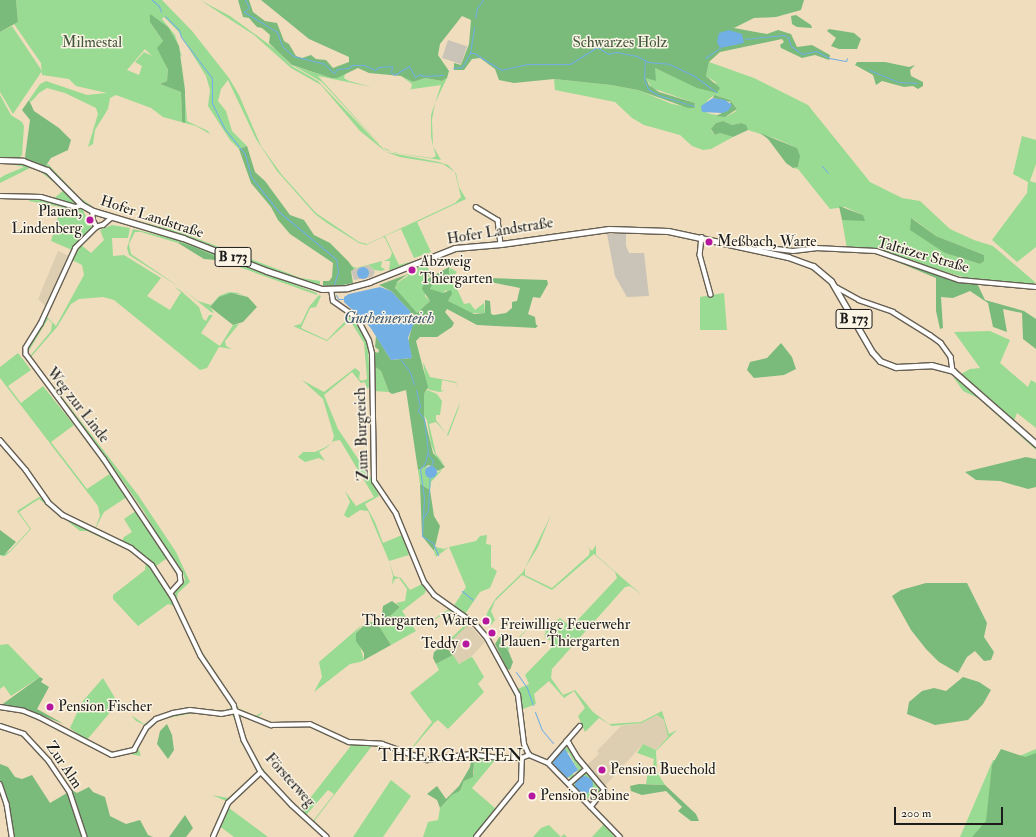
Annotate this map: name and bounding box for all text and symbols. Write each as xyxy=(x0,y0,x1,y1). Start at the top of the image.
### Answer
park label: Milmestal xyxy=(62,34,122,52)
park label: Schwarzes Holz xyxy=(572,34,668,52)
street label: Hofer Landstraße xyxy=(98,192,206,242)
place label: Plauen, Lindenberg xyxy=(12,202,82,237)
street label: Hofer Landstraße xyxy=(446,214,554,248)
marker: Plauen, Lindenberg xyxy=(85,215,95,225)
place label: Meßbach, Warte xyxy=(717,233,817,251)
street label: Taltitzer Straße xyxy=(875,233,971,277)
marker: Meßbach, Warte xyxy=(704,237,714,247)
road number: B 173 xyxy=(214,245,252,269)
place label: Abzweig Thiergarten xyxy=(420,252,493,287)
marker: Abzweig Thiergarten xyxy=(407,265,417,275)
road number: B 173 xyxy=(835,307,873,331)
water label: Gutheinersteich xyxy=(344,308,434,328)
street label: Weg zur Linde xyxy=(43,364,113,446)
street label: Zum Burgteich xyxy=(351,387,373,481)
place label: Thiergarten, Warte xyxy=(362,612,478,630)
place label: Freiwillige Feuerwehr Plauen-Thiergarten xyxy=(500,615,630,650)
marker: Thiergarten, Warte xyxy=(481,616,491,626)
marker: Freiwillige Feuerwehr Plauen-Thiergarten xyxy=(487,628,497,638)
place label: Teddy xyxy=(421,635,458,653)
marker: Teddy xyxy=(461,639,471,649)
place label: Pension Fischer xyxy=(58,698,152,716)
marker: Pension Fischer xyxy=(45,702,55,712)
street label: Zur Alm xyxy=(42,738,86,792)
district label: THIERGARTEN xyxy=(378,746,524,766)
street label: Försterweg xyxy=(261,749,319,811)
place label: Pension Buechold xyxy=(610,761,716,779)
marker: Pension Buechold xyxy=(597,765,607,775)
place label: Pension Sabine xyxy=(540,787,629,805)
marker: Pension Sabine xyxy=(527,791,537,801)
scale bar xyxy=(896,799,1005,825)
text: 200 m xyxy=(901,806,931,821)

